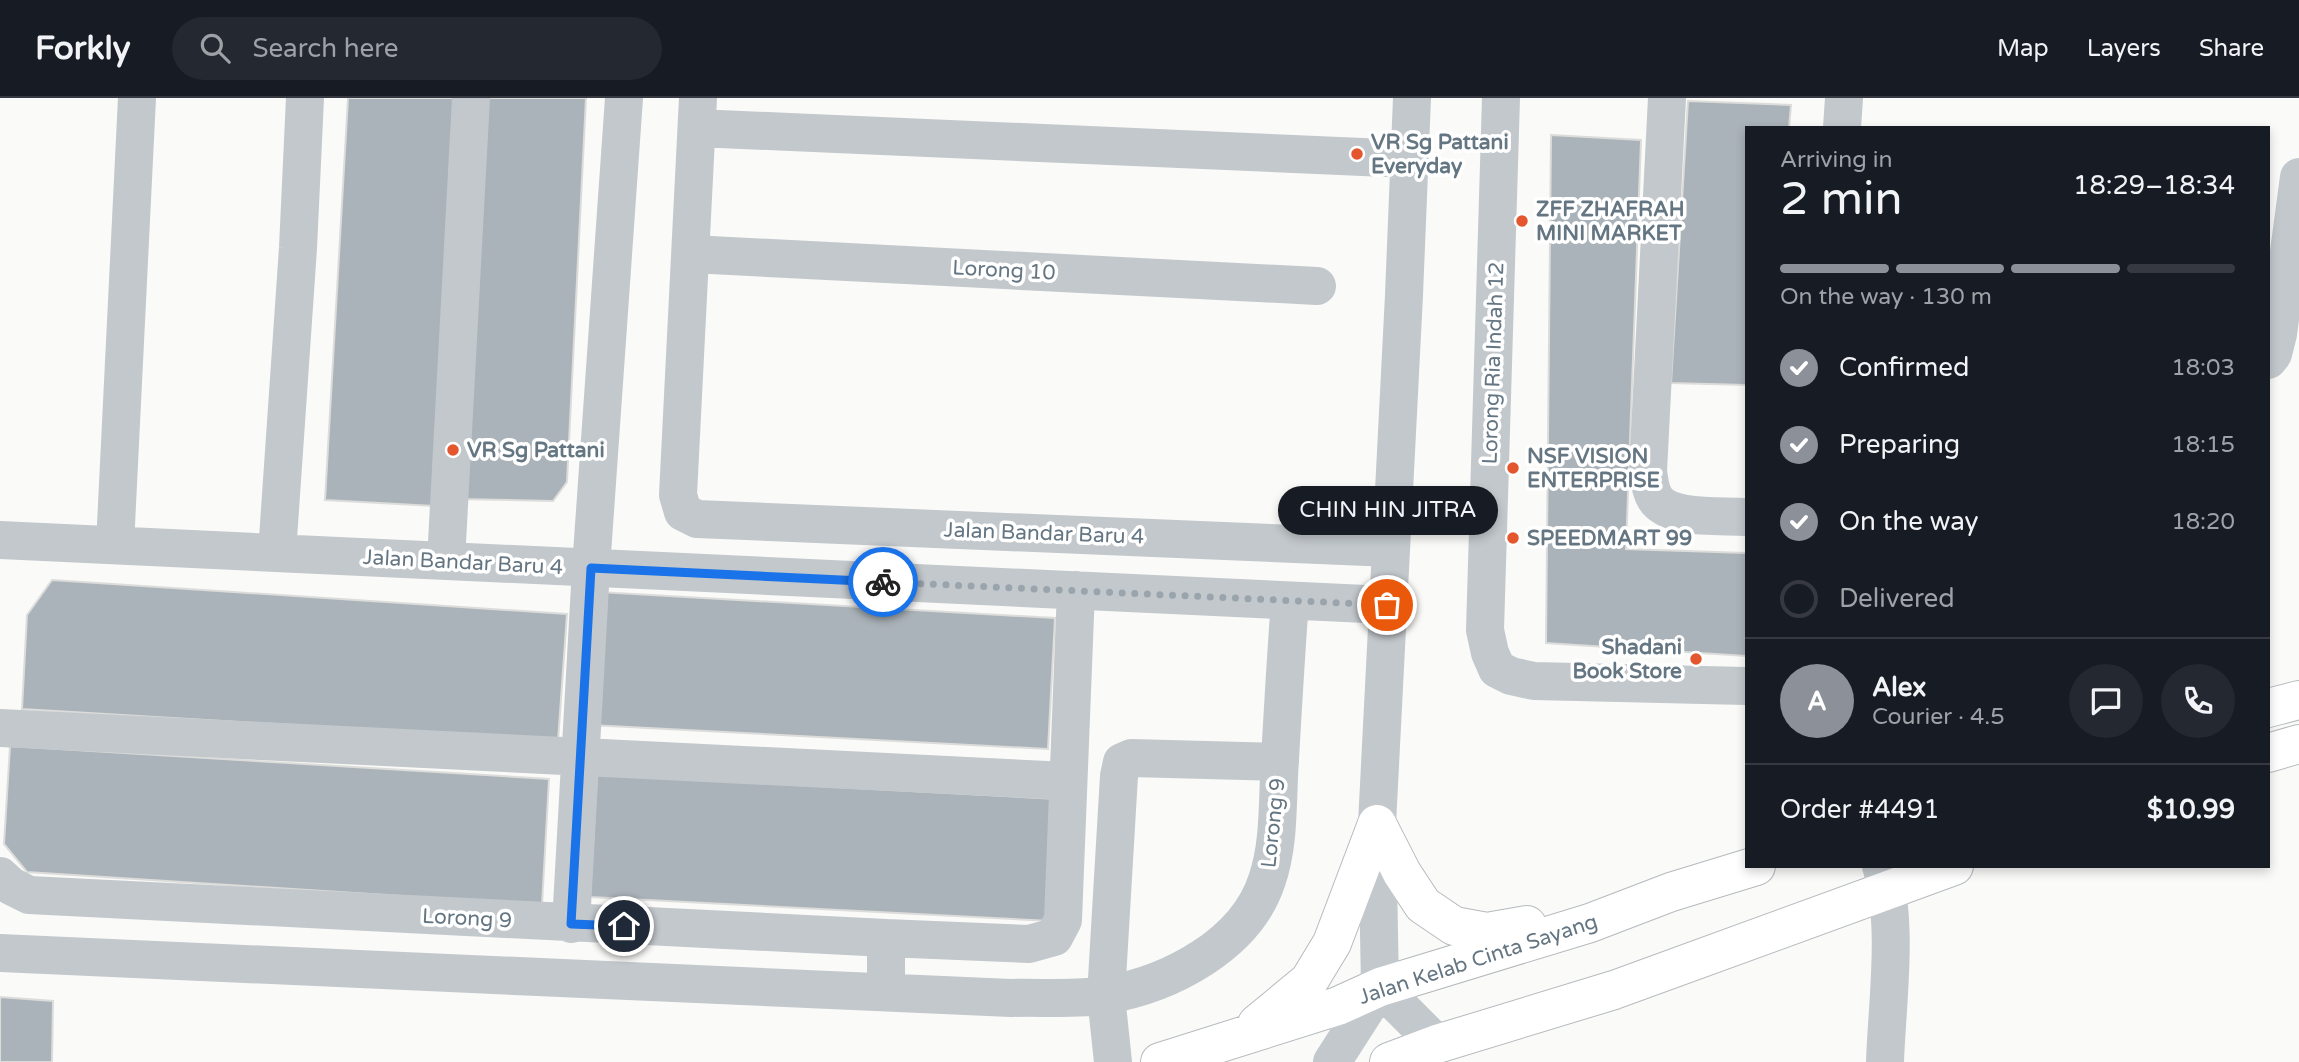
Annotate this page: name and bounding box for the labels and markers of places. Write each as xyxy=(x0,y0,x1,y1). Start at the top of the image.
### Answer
place label: VR Sg Pattani Everyday xyxy=(1371,130,1509,179)
marker: VR Sg Pattani Everyday xyxy=(1349,146,1365,162)
place label: ZFF ZHAFRAH MINI MARKET xyxy=(1536,197,1685,246)
marker: ZFF ZHAFRAH MINI MARKET xyxy=(1514,213,1530,229)
place label: VR Sg Pattani xyxy=(467,438,605,463)
marker: VR Sg Pattani xyxy=(445,442,461,458)
place label: NSF VISION ENTERPRISE xyxy=(1527,444,1660,493)
marker: NSF VISION ENTERPRISE xyxy=(1505,460,1521,476)
callout: CHIN HIN JITRA xyxy=(1277,486,1497,535)
place label: SPEEDMART 99 xyxy=(1527,526,1692,551)
marker: SPEEDMART 99 xyxy=(1505,530,1521,546)
pin xyxy=(1357,575,1417,635)
place label: Shadani Book Store xyxy=(1572,635,1682,684)
marker: Shadani Book Store xyxy=(1688,651,1704,667)
pin xyxy=(594,896,654,956)

